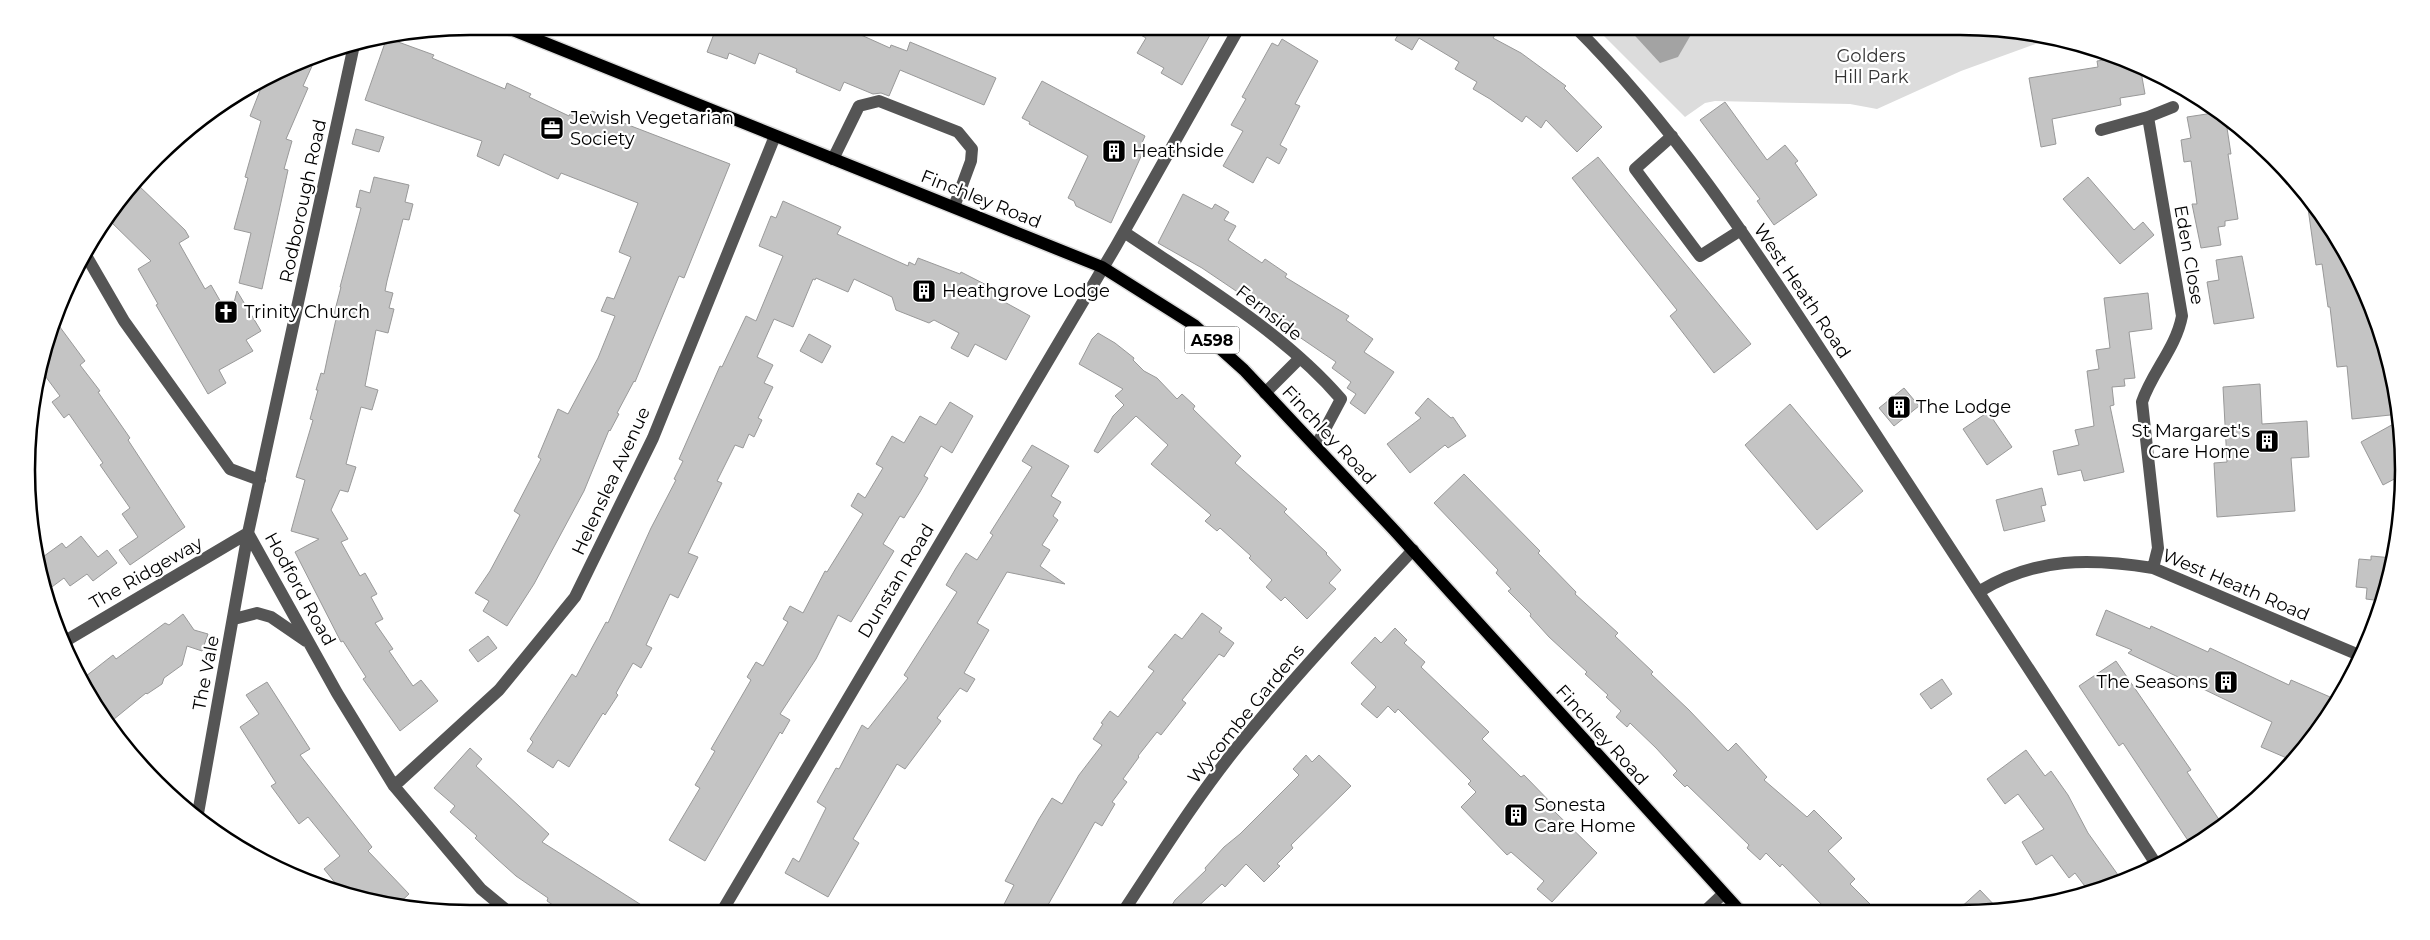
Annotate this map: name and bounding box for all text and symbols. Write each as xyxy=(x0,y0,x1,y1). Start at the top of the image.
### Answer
park label: Golders Hill Park xyxy=(1834,45,1909,88)
place label: Jewish Vegetarian Society xyxy=(569,107,734,150)
office icon: Jewish Vegetarian Society xyxy=(539,115,565,141)
street label: Rodborough Road xyxy=(275,117,331,285)
building icon: Heathside xyxy=(1101,138,1127,164)
place label: Heathside xyxy=(1132,140,1224,162)
street label: Finchley Road xyxy=(918,165,1044,233)
street label: Eden Close xyxy=(2169,204,2209,306)
street label: West Heath Road xyxy=(1749,219,1855,363)
building icon: Heathgrove Lodge xyxy=(911,278,937,304)
place label: Heathgrove Lodge xyxy=(942,280,1110,302)
street label: Fernside xyxy=(1232,280,1307,346)
church icon: Trinity Church xyxy=(213,299,239,325)
place label: Trinity Church xyxy=(244,301,370,323)
road number: A598 xyxy=(1184,326,1240,354)
street label: Finchley Road xyxy=(1277,381,1381,489)
building icon: The Lodge xyxy=(1886,394,1912,420)
place label: The Lodge xyxy=(1916,396,2011,418)
street label: Helenslea Avenue xyxy=(567,403,655,559)
place label: St Margaret's Care Home xyxy=(2132,420,2250,463)
building icon: St Margaret's Care Home xyxy=(2254,428,2280,454)
street label: Dunstan Road xyxy=(853,520,939,642)
street label: Hodford Road xyxy=(260,528,340,650)
street label: The Ridgeway xyxy=(86,532,207,614)
street label: West Heath Road xyxy=(2159,544,2313,626)
street label: The Vale xyxy=(188,633,224,712)
street label: Wycombe Gardens xyxy=(1183,640,1309,788)
building icon: The Seasons xyxy=(2213,669,2239,695)
place label: The Seasons xyxy=(2097,671,2208,693)
street label: Finchley Road xyxy=(1551,680,1653,790)
place label: Sonesta Care Home xyxy=(1534,794,1636,837)
building icon: Sonesta Care Home xyxy=(1503,802,1529,828)

